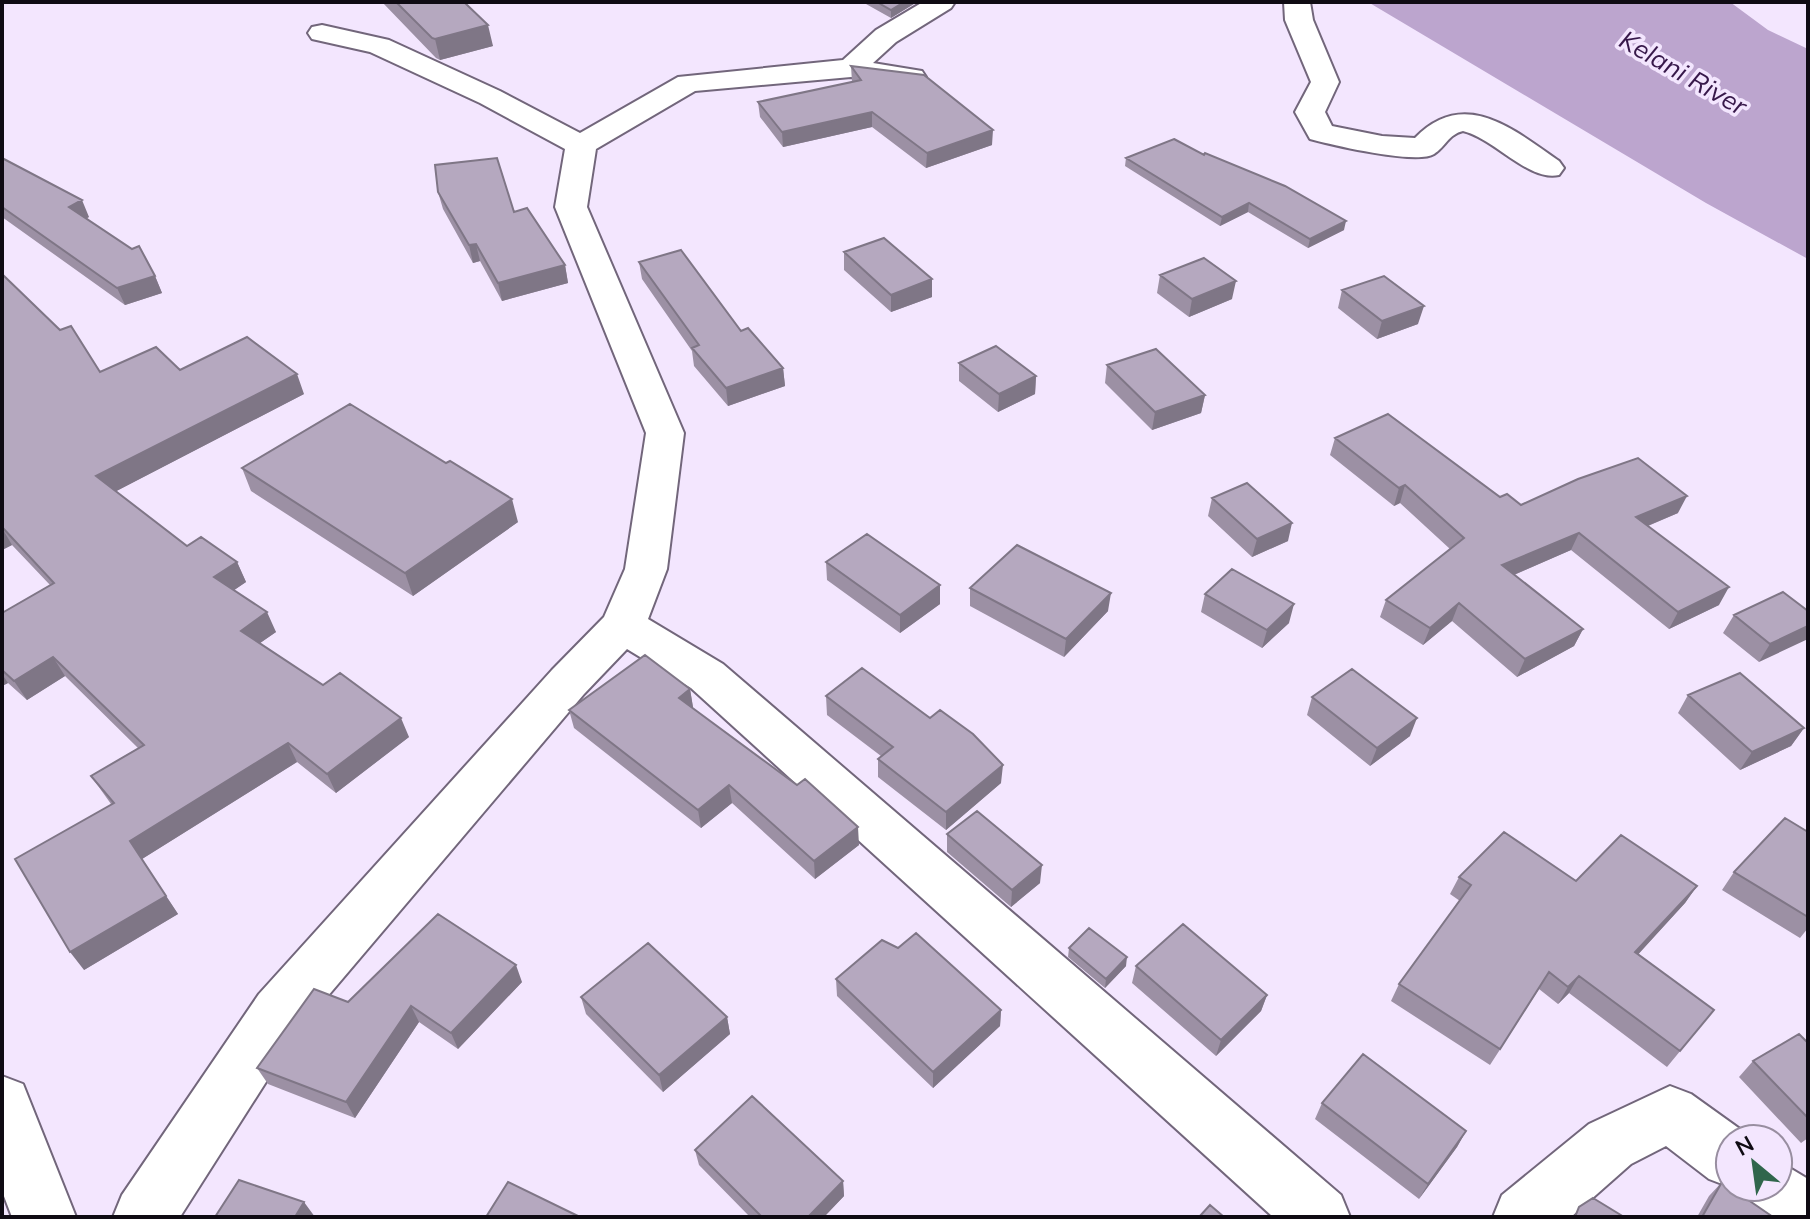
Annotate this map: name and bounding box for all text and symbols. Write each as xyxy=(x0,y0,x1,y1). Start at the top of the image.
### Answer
water label: Kelani River xyxy=(1614,23,1754,123)
north arrow xyxy=(1714,1123,1794,1203)
text: N xyxy=(1730,1129,1758,1162)

